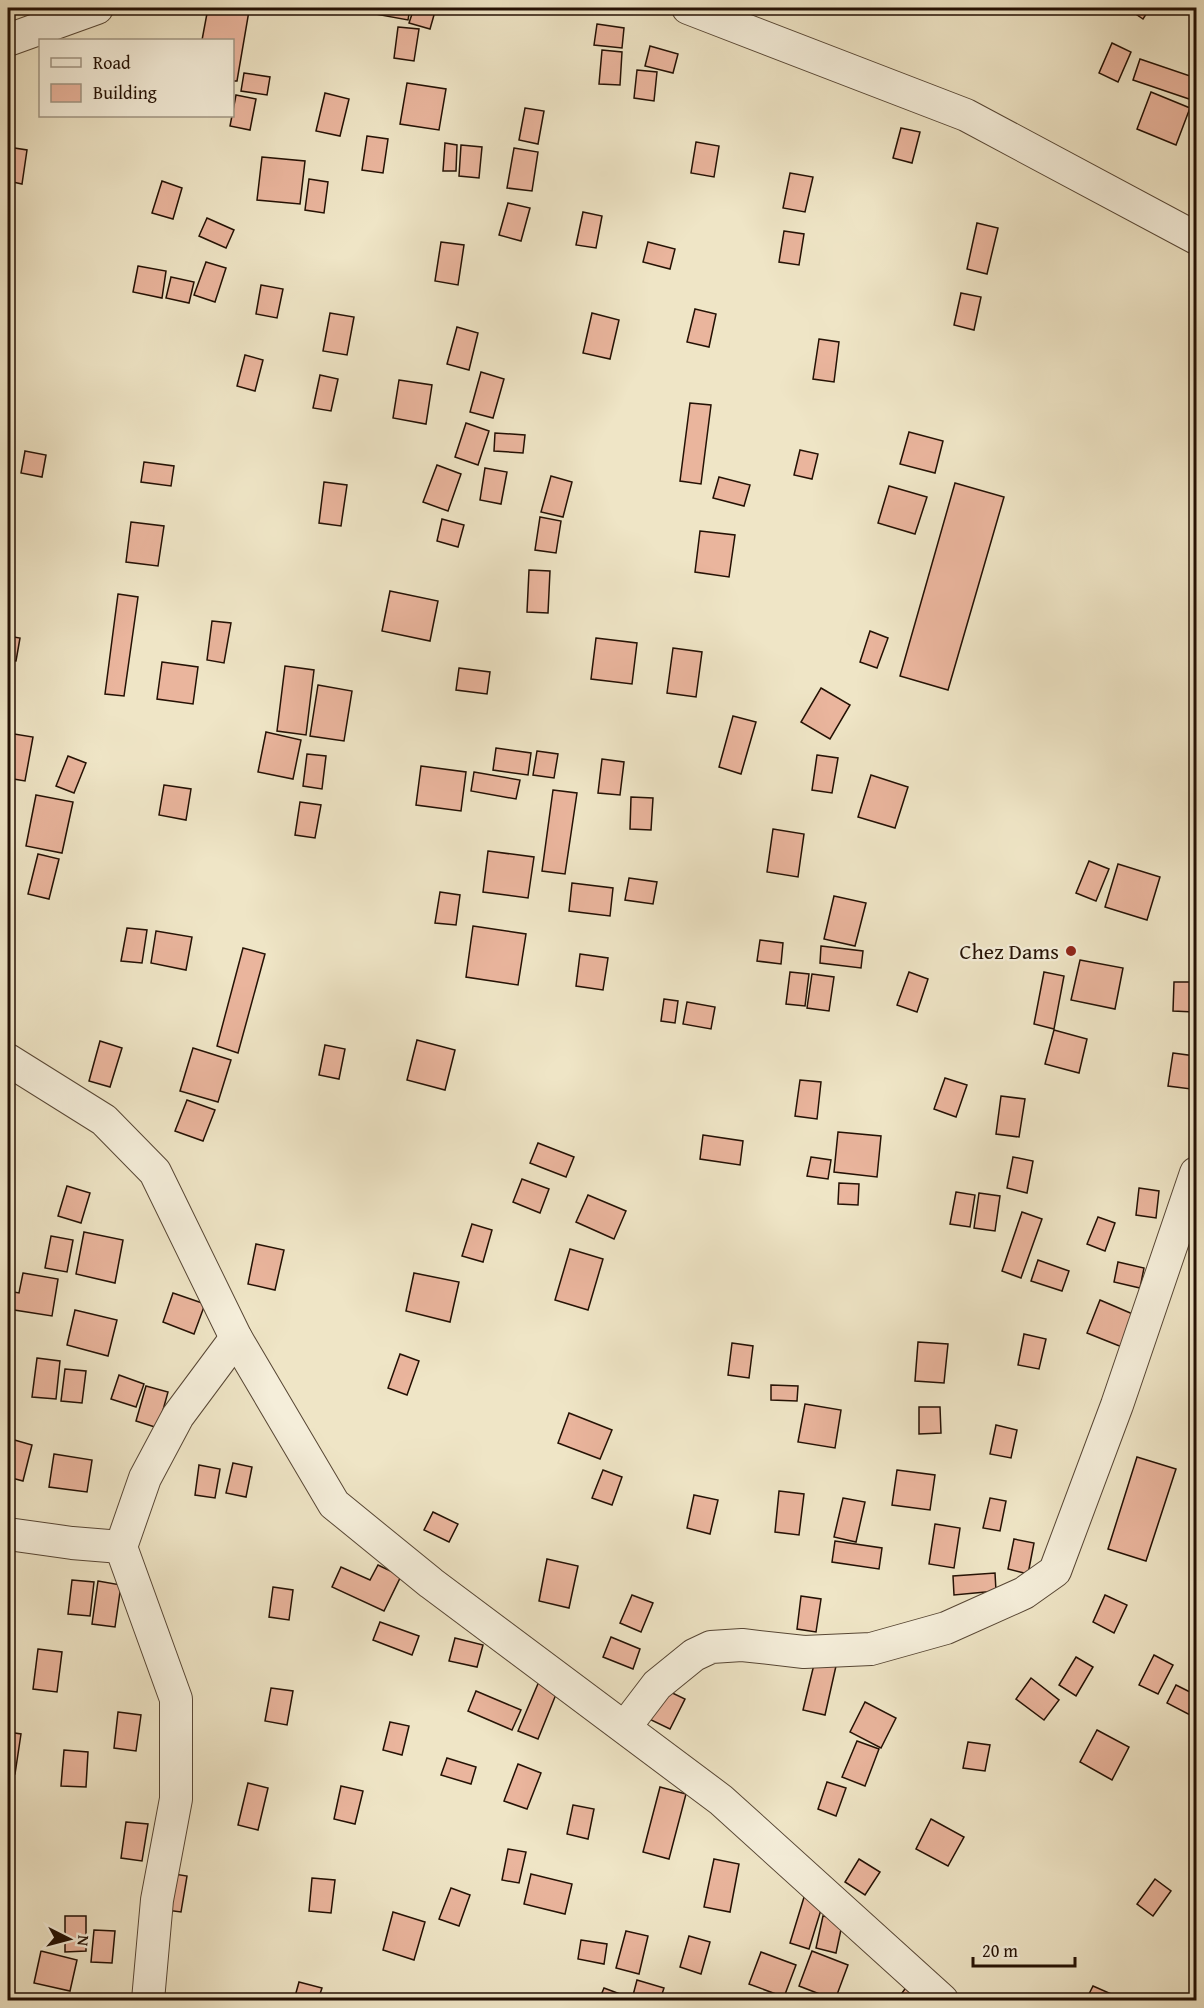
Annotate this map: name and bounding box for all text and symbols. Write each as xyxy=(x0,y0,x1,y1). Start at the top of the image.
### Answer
legend xyxy=(39,39,234,117)
text: Road xyxy=(93,49,131,76)
text: Building xyxy=(93,79,157,106)
place label: Chez Dams xyxy=(959,935,1059,967)
marker: Chez Dams xyxy=(1064,944,1078,958)
north arrow xyxy=(39,1909,99,1969)
scale bar xyxy=(973,1930,1075,1968)
text: N xyxy=(71,1934,96,1947)
text: 20 m xyxy=(982,1937,1018,1964)

